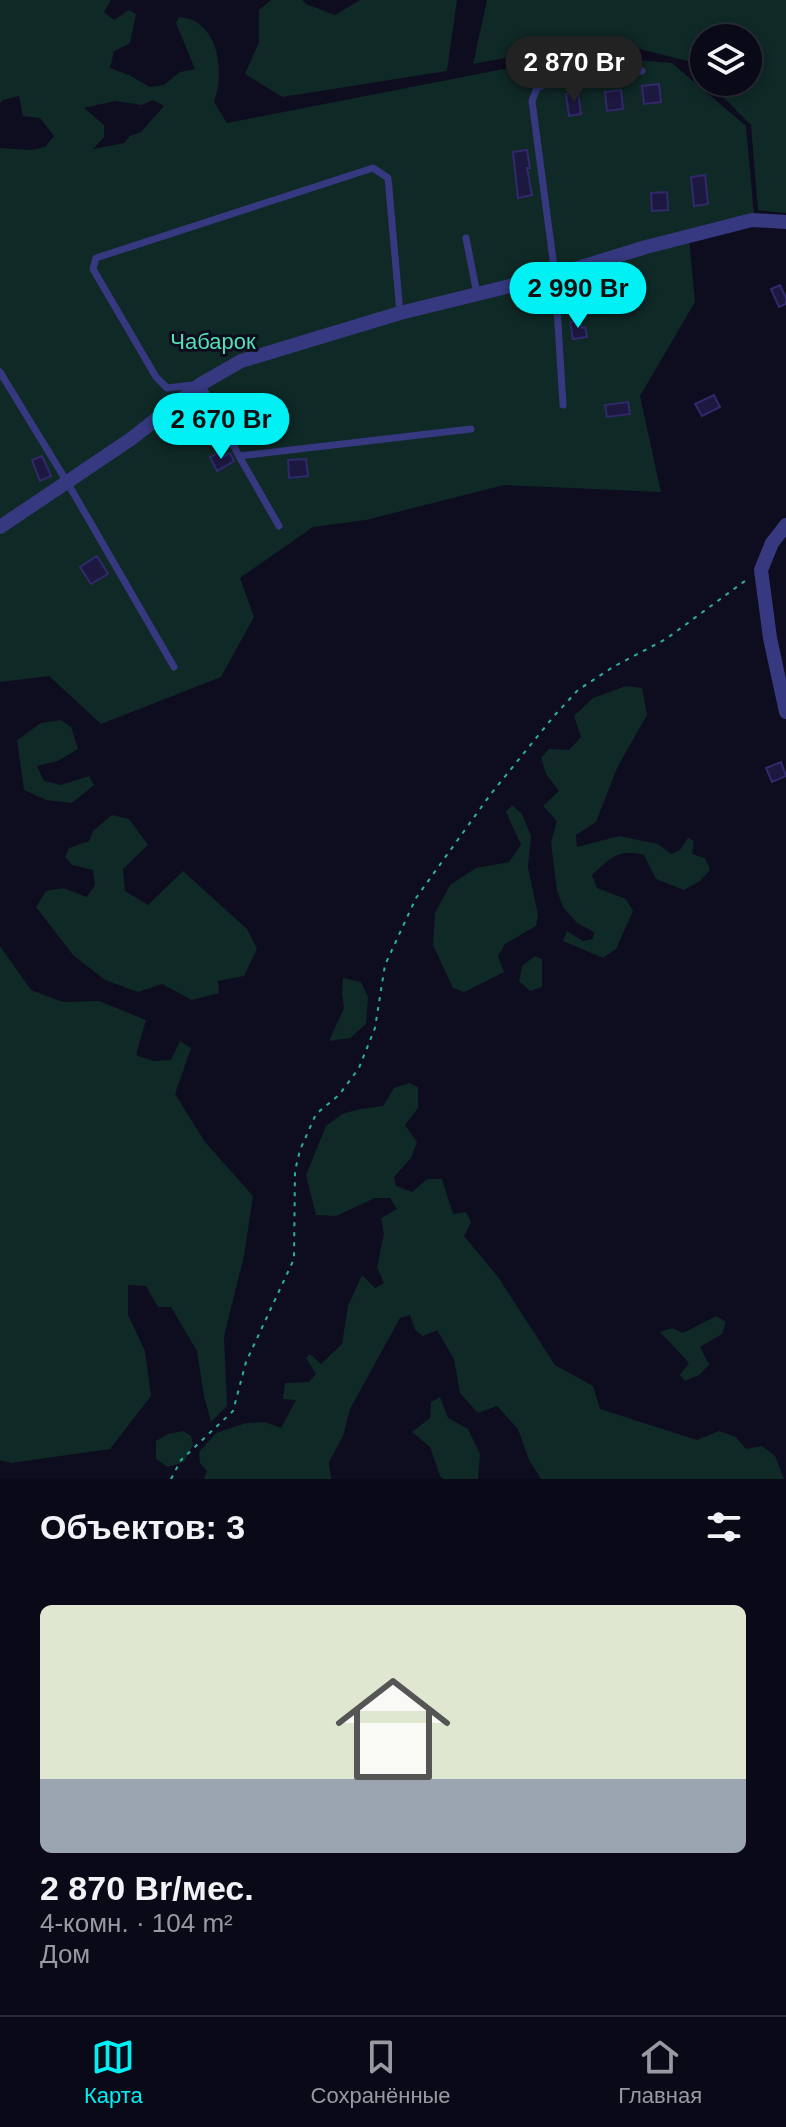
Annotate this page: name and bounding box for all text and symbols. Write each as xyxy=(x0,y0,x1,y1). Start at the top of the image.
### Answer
map controls xyxy=(690,24,762,96)
button: layers xyxy=(690,24,762,96)
pin: 2 870 Br xyxy=(491,36,657,104)
text: 2 870 Br xyxy=(523,47,625,77)
pin: 2 990 Br xyxy=(495,262,661,330)
text: 2 990 Br xyxy=(527,273,629,303)
park label: Чабарок xyxy=(170,329,256,354)
pin: 2 670 Br xyxy=(138,393,304,461)
text: 2 670 Br xyxy=(170,404,272,434)
icon: filters xyxy=(702,1505,746,1549)
text: Объектов: 3 xyxy=(40,1508,245,1546)
icon: home xyxy=(321,1657,465,1801)
text: 2 870 Br/мес. xyxy=(40,1869,254,1907)
text: 4-комн. · 104 m² xyxy=(40,1908,233,1938)
text: Дом xyxy=(40,1939,90,1969)
tab: Карта xyxy=(84,2035,143,2109)
tab: Сохранённые xyxy=(311,2035,451,2109)
tab: Главная xyxy=(618,2035,702,2109)

